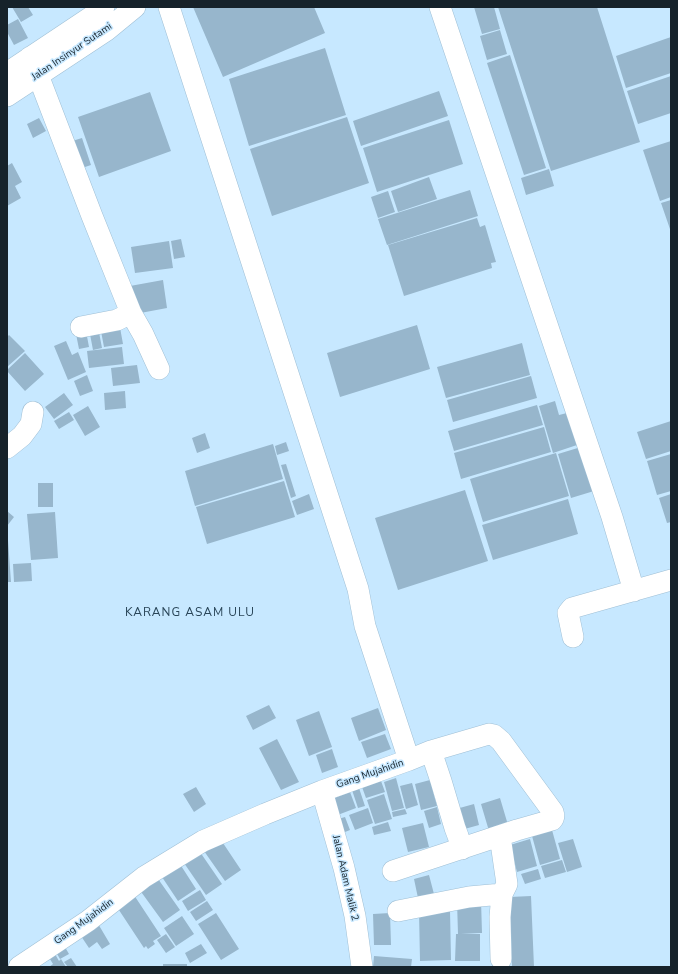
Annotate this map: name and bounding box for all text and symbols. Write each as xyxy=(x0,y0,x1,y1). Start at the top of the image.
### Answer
street label: Jalan Insinyur Sutami xyxy=(30,21,114,83)
district label: KARANG ASAM ULU xyxy=(125,606,255,620)
street label: Gang Mujahidin xyxy=(335,757,405,791)
street label: Jalan Adam Malik 2 xyxy=(329,834,361,922)
street label: Gang Mujahidin xyxy=(52,896,116,948)

